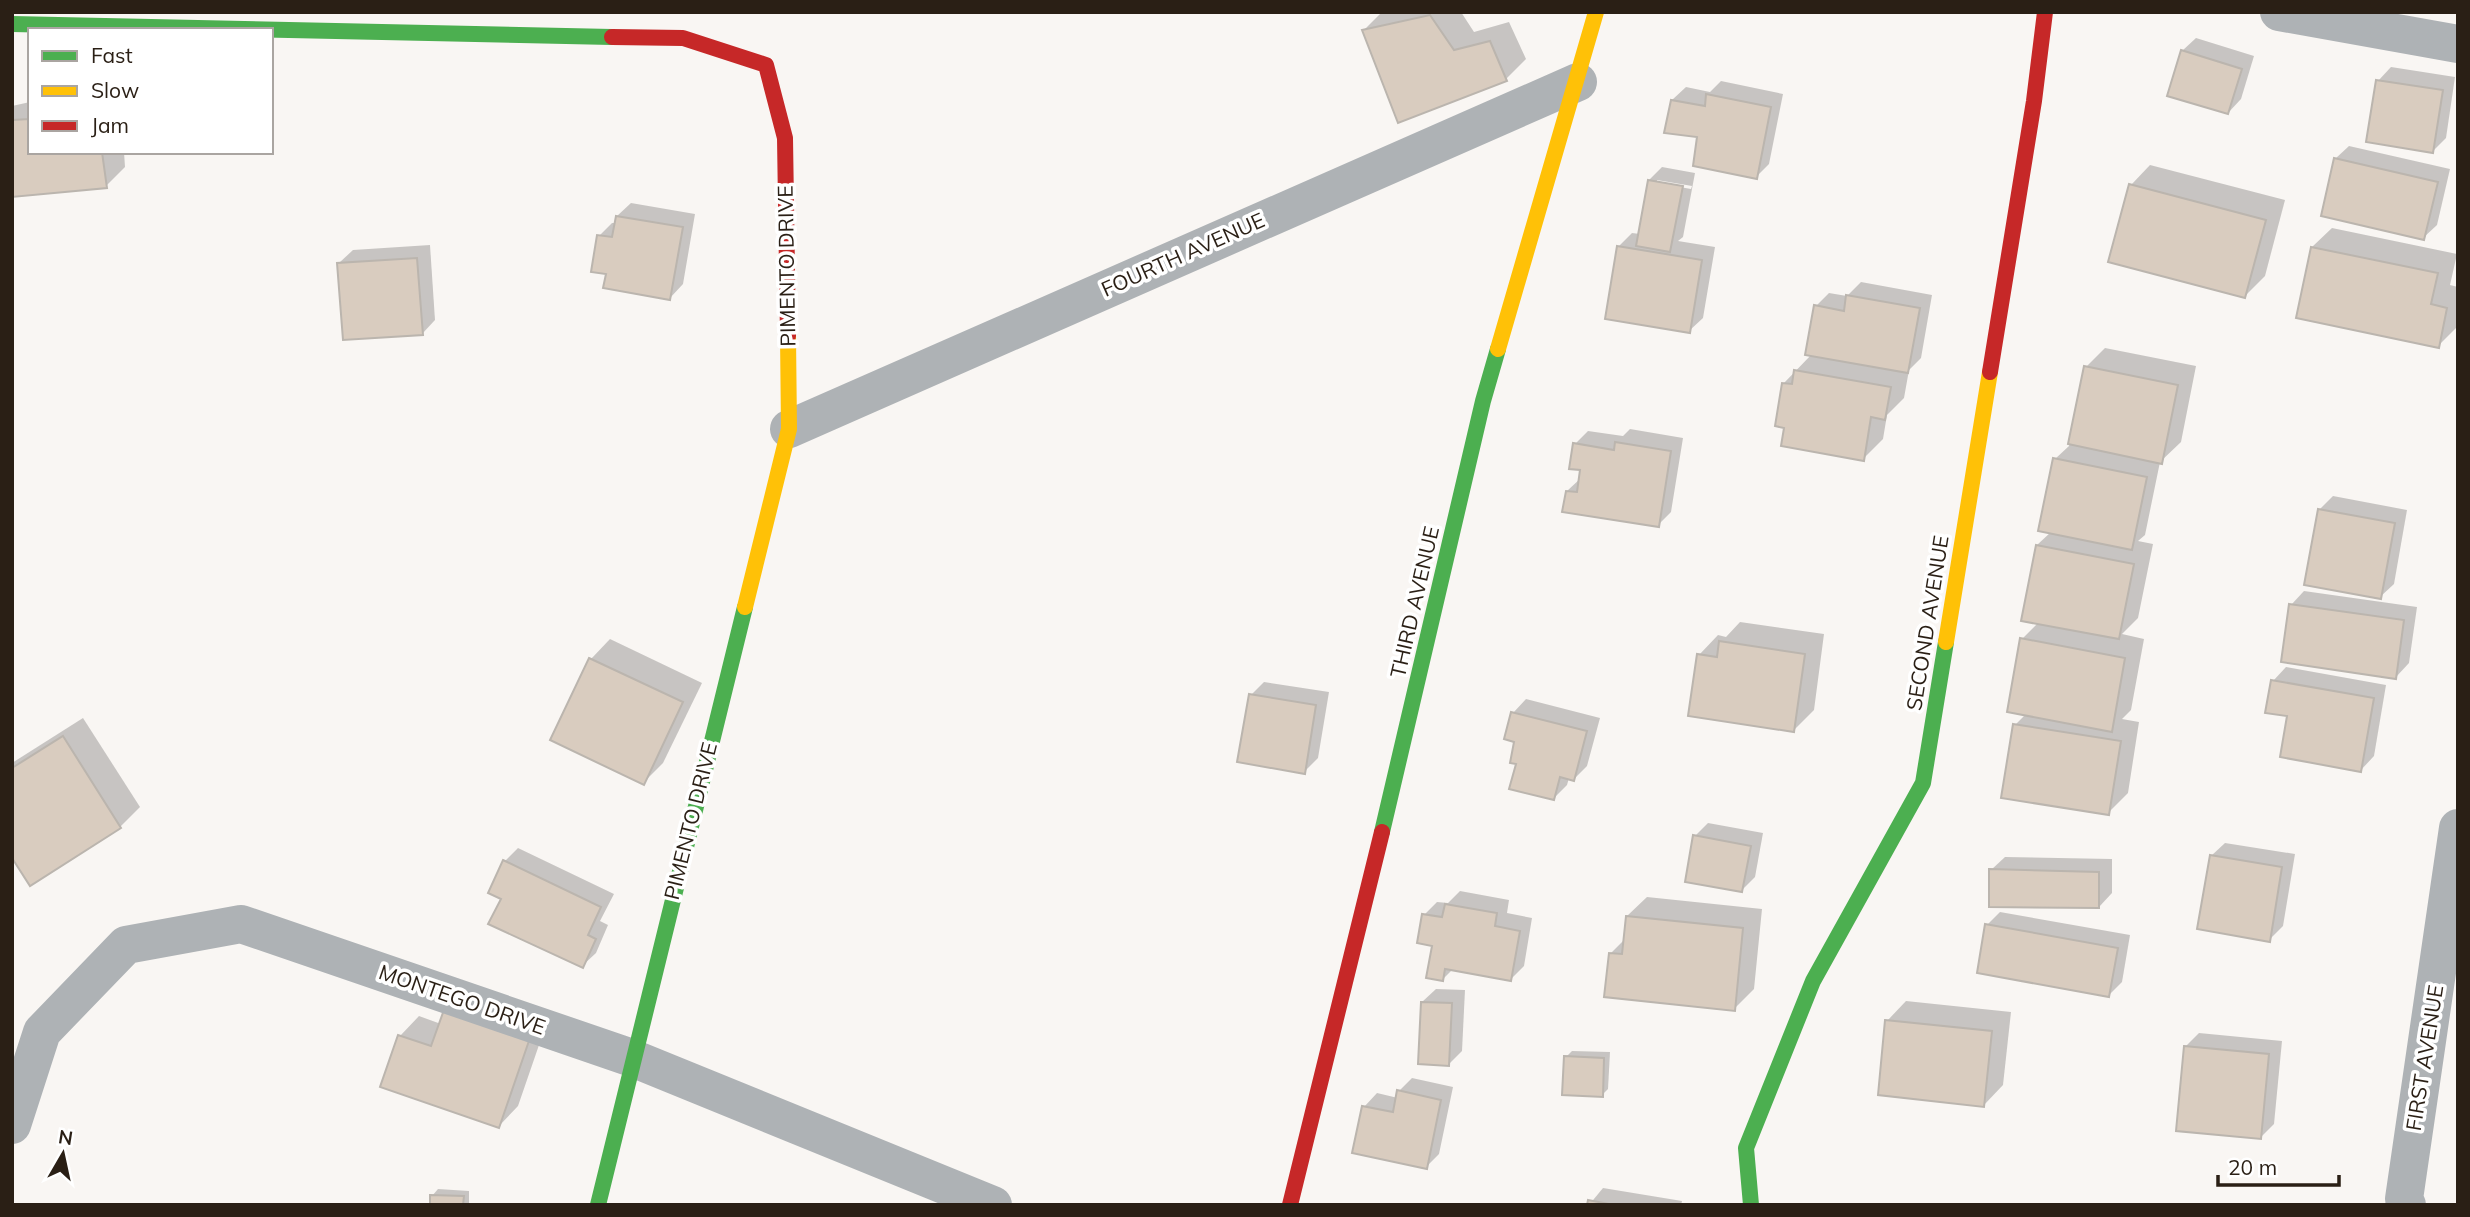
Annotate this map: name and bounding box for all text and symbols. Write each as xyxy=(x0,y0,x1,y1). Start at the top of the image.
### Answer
legend xyxy=(28,28,273,154)
text: Fast xyxy=(91,42,133,68)
text: Slow xyxy=(91,77,139,103)
text: Jam xyxy=(91,112,129,138)
street label: PIMENTO DRIVE xyxy=(772,185,800,347)
street label: FOURTH AVENUE xyxy=(1097,206,1268,302)
street label: THIRD AVENUE xyxy=(1384,524,1444,680)
street label: SECOND AVENUE xyxy=(1900,533,1954,712)
street label: PIMENTO DRIVE xyxy=(658,739,722,902)
street label: MONTEGO DRIVE xyxy=(376,958,549,1040)
street label: FIRST AVENUE xyxy=(2400,983,2448,1133)
north arrow xyxy=(28,1119,98,1189)
text: N xyxy=(57,1124,75,1150)
scale bar xyxy=(2218,1144,2339,1188)
text: 20 m xyxy=(2228,1154,2277,1180)

